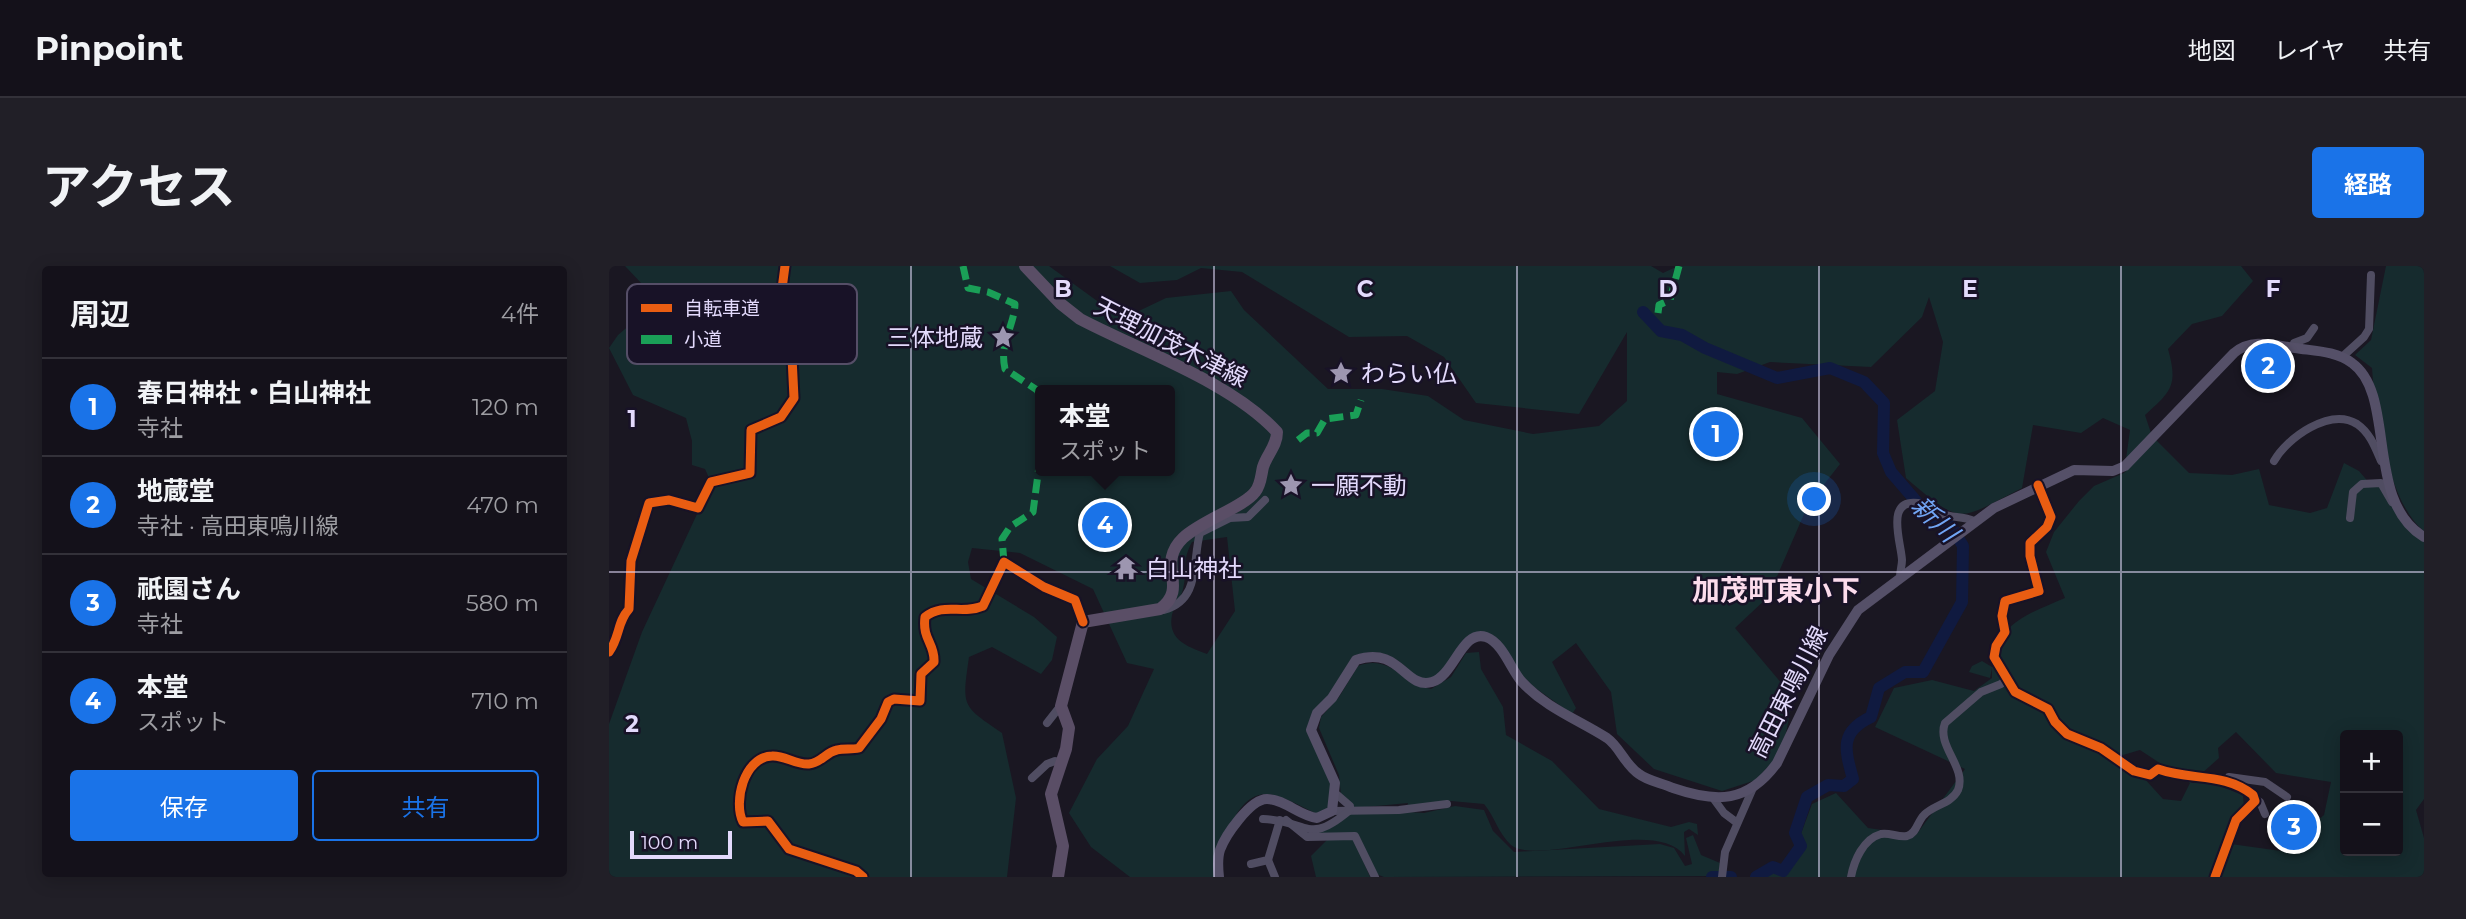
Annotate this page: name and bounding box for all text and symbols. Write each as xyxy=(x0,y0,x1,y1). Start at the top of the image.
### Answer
text: Pinpoint xyxy=(35,28,183,68)
text: 地図 xyxy=(2188,36,2236,65)
text: レイヤ xyxy=(2274,36,2345,65)
text: 共有 xyxy=(2383,36,2431,65)
button: 経路 xyxy=(2312,147,2424,218)
text: アクセス xyxy=(42,157,236,216)
text: B xyxy=(1054,275,1072,303)
text: C xyxy=(1357,275,1374,303)
text: D xyxy=(1659,275,1678,303)
text: E xyxy=(1962,275,1978,303)
text: F xyxy=(2266,275,2281,303)
legend xyxy=(627,284,857,364)
street label: 天理加茂木津線 xyxy=(1090,291,1252,393)
text: 周辺 xyxy=(70,296,130,333)
text: 自転車道 xyxy=(684,297,760,320)
text: 4件 xyxy=(501,300,539,328)
place label: 三体地蔵 xyxy=(887,323,983,352)
place icon: 三体地蔵 xyxy=(989,323,1017,351)
text: 小道 xyxy=(684,328,722,351)
pin: 2 xyxy=(2245,340,2291,392)
place icon: わらい仏 xyxy=(1327,359,1355,387)
place label: わらい仏 xyxy=(1361,359,1457,388)
text: 春日神社・白山神社 xyxy=(137,377,371,409)
popup xyxy=(1035,385,1175,476)
text: 1 xyxy=(88,393,98,421)
text: 120 m xyxy=(472,393,539,421)
text: 本堂 xyxy=(1059,400,1111,432)
text: 1 xyxy=(627,405,637,433)
pin: 1 xyxy=(1693,408,1739,460)
text: 寺社 xyxy=(137,414,183,442)
text: スポット xyxy=(1059,437,1151,465)
place icon: 一願不動 xyxy=(1277,471,1305,499)
place label: 一願不動 xyxy=(1311,471,1407,500)
text: 地蔵堂 xyxy=(137,475,215,507)
your location xyxy=(1797,482,1831,516)
water label: 新川 xyxy=(1905,489,1967,551)
text: 2 xyxy=(86,491,100,519)
text: 470 m xyxy=(466,491,539,519)
pin: 4 xyxy=(1082,499,1128,551)
text: 寺社 · 高田東鳴川線 xyxy=(137,512,339,540)
temple icon: 白山神社 xyxy=(1112,554,1140,582)
place label: 白山神社 xyxy=(1146,554,1242,583)
text: 祇園さん xyxy=(137,573,241,605)
district label: 加茂町東小下 xyxy=(1692,573,1860,607)
text: 3 xyxy=(86,589,100,617)
text: 580 m xyxy=(466,589,539,617)
text: 寺社 xyxy=(137,610,183,638)
street label: 高田東鳴川線 xyxy=(1742,621,1834,763)
text: 本堂 xyxy=(137,671,189,703)
text: 4 xyxy=(85,687,101,715)
text: 710 m xyxy=(471,687,539,715)
text: スポット xyxy=(137,708,229,736)
text: 2 xyxy=(625,710,639,738)
map controls xyxy=(2340,730,2403,856)
button: + xyxy=(2340,730,2403,793)
button: 保存 xyxy=(70,770,298,841)
button: 共有 xyxy=(312,770,539,841)
button: − xyxy=(2340,793,2403,856)
pin: 3 xyxy=(2271,801,2317,853)
scale bar xyxy=(630,828,731,860)
text: 100 m xyxy=(641,831,698,854)

